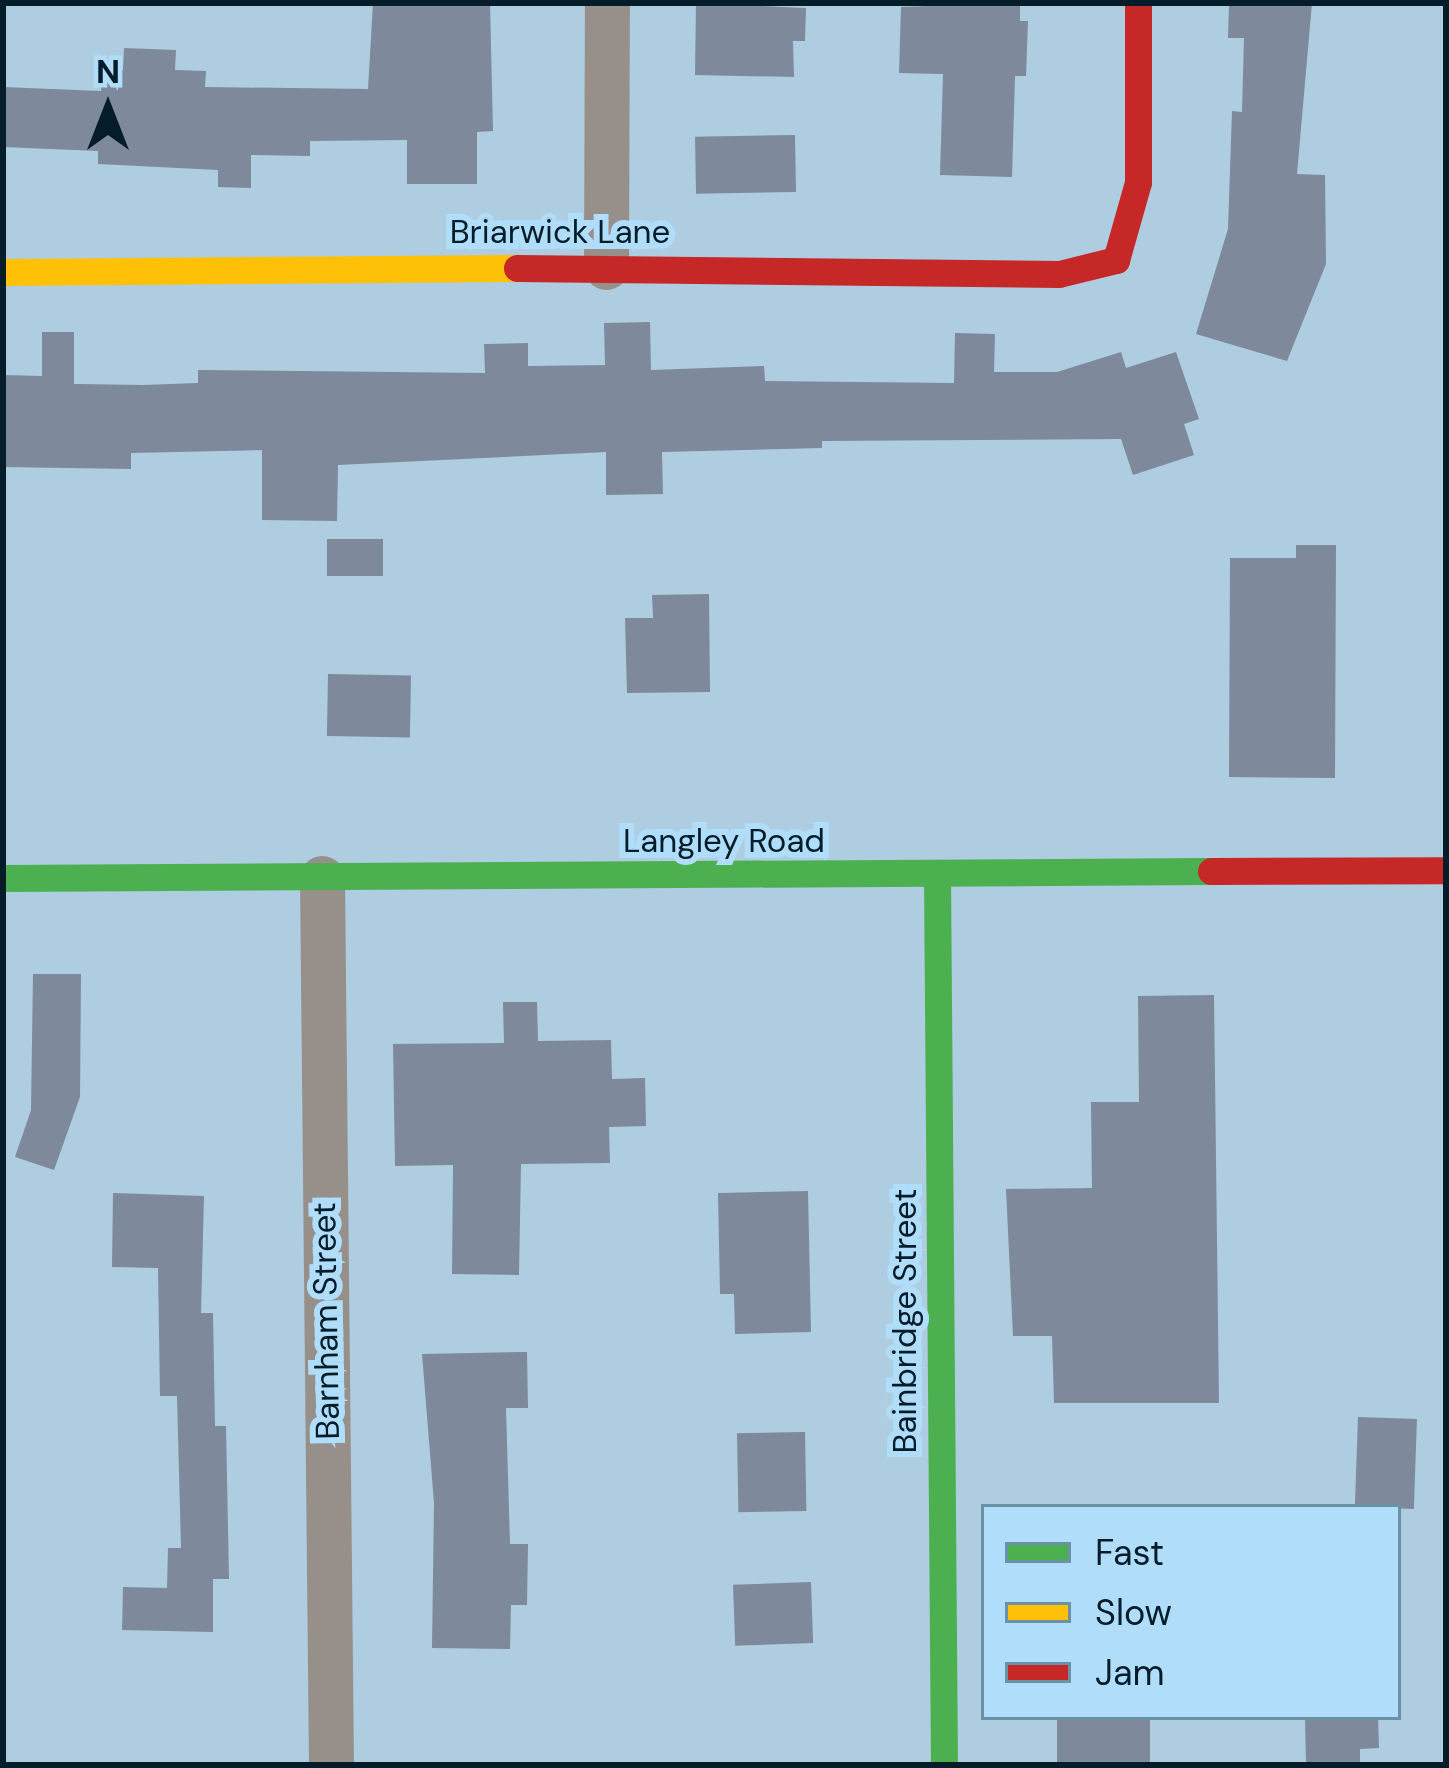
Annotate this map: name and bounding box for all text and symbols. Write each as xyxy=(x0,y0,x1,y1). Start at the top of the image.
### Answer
north arrow xyxy=(48,48,168,168)
text: N xyxy=(96,50,120,93)
street label: Briarwick Lane xyxy=(450,212,670,252)
street label: Langley Road xyxy=(623,821,825,861)
street label: Bainbridge Street xyxy=(885,1189,925,1453)
street label: Barnham Street xyxy=(304,1202,348,1440)
legend xyxy=(981,1504,1401,1720)
text: Fast xyxy=(1095,1529,1164,1576)
text: Slow xyxy=(1095,1589,1172,1636)
text: Jam xyxy=(1095,1649,1165,1696)

